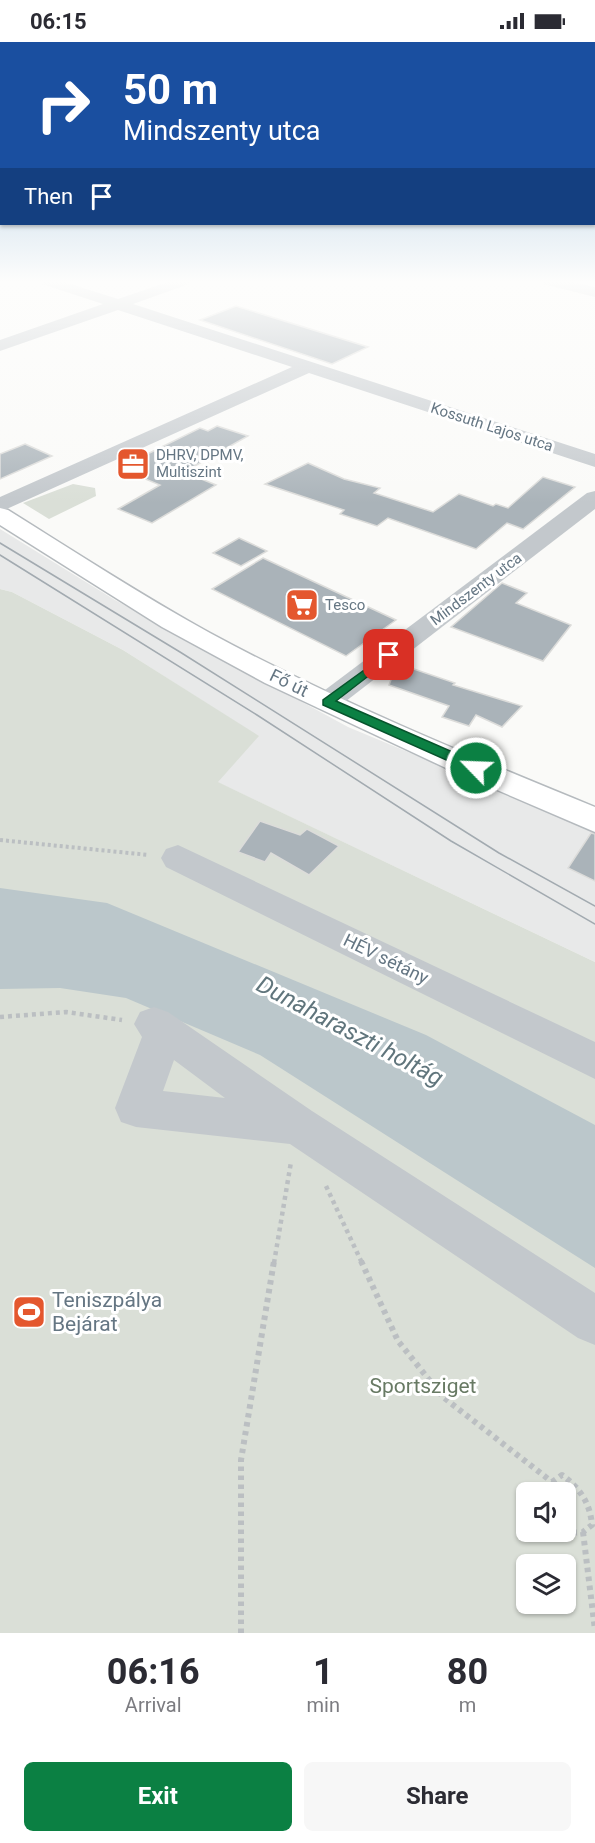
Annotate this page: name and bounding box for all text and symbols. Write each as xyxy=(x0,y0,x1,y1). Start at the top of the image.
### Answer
text: 06:15 xyxy=(30,9,87,34)
text: 50 m xyxy=(123,65,218,114)
icon: right xyxy=(24,66,102,144)
text: Mindszenty utca xyxy=(123,115,320,147)
icon: arrive xyxy=(85,180,118,213)
text: Then xyxy=(24,184,73,209)
street label: Kossuth Lajos utca xyxy=(429,399,555,455)
office icon: DHRV, DPMV, Multiszint xyxy=(115,446,151,482)
place label: DHRV, DPMV, Multiszint xyxy=(156,446,244,481)
street label: Mindszenty utca xyxy=(427,549,525,629)
supermarket icon: Tesco xyxy=(284,587,320,623)
place label: Tesco xyxy=(325,596,365,614)
pin xyxy=(363,629,414,680)
icon: arrive xyxy=(372,638,405,671)
street label: Fő út xyxy=(266,664,312,701)
position arrow xyxy=(444,736,508,800)
street label: HÉV sétány xyxy=(340,929,433,988)
water label: Dunaharaszti holtág xyxy=(252,970,448,1092)
place label: Teniszpálya Bejárat xyxy=(52,1288,162,1336)
sports icon: Teniszpálya Bejárat xyxy=(11,1294,47,1330)
park label: Sportsziget xyxy=(370,1374,477,1398)
map controls xyxy=(516,1482,576,1614)
button: sound xyxy=(516,1482,576,1542)
button: layers xyxy=(516,1554,576,1614)
text: 06:16 xyxy=(107,1651,200,1693)
text: 1 xyxy=(313,1651,334,1693)
text: 80 xyxy=(447,1651,488,1693)
text: Arrival xyxy=(125,1693,182,1717)
text: min xyxy=(306,1693,340,1717)
text: m xyxy=(459,1693,476,1717)
button: Exit xyxy=(24,1762,292,1831)
button: Share xyxy=(304,1762,571,1831)

